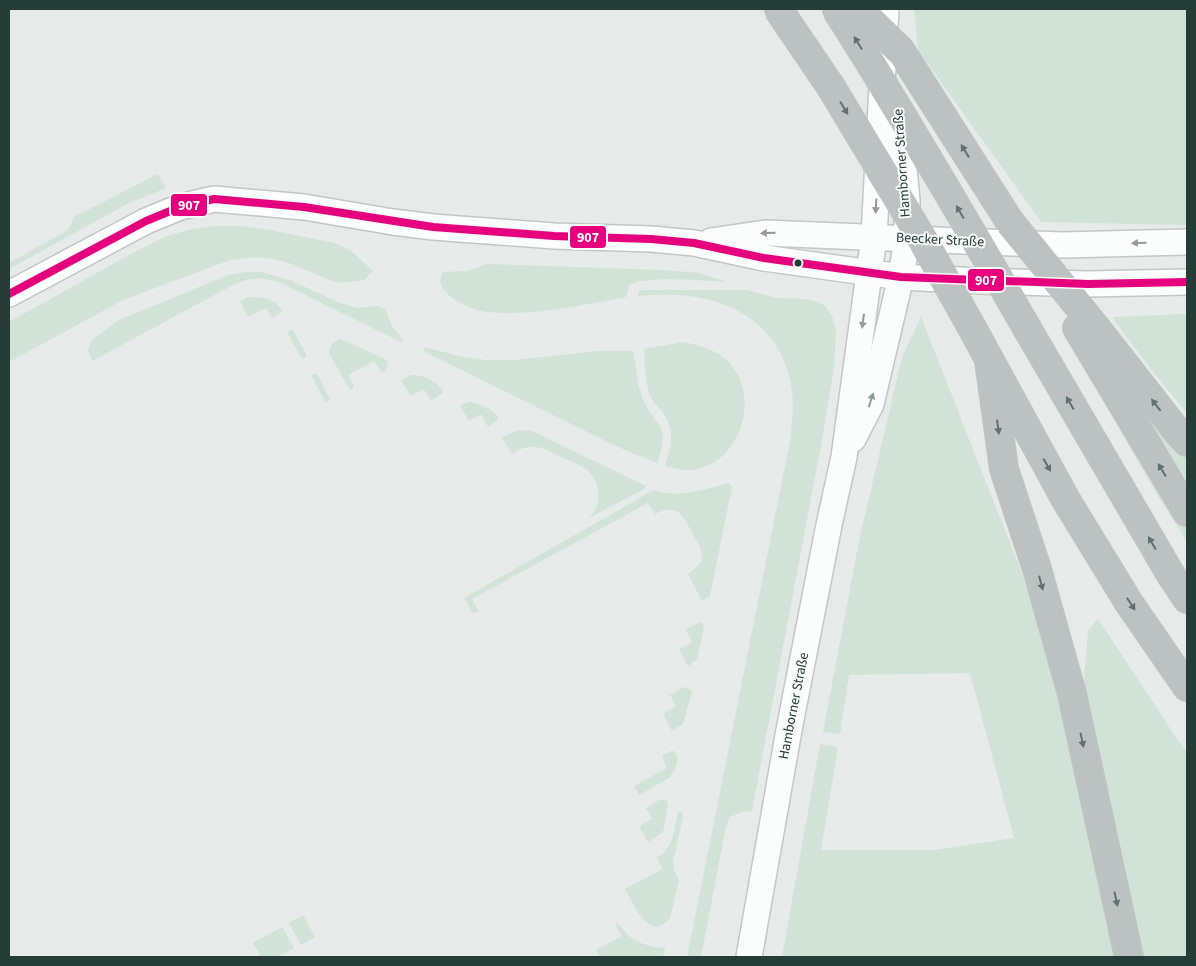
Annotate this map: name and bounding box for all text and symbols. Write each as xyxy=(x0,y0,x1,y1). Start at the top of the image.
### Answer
one-way arrow xyxy=(853,37,862,50)
one-way arrow xyxy=(839,101,848,114)
street label: Hamborner Straße xyxy=(888,108,916,218)
one-way arrow xyxy=(960,144,969,157)
line badge: 907 xyxy=(170,193,208,217)
text: 907 xyxy=(178,196,200,216)
one-way arrow xyxy=(871,198,879,214)
one-way arrow xyxy=(955,206,964,219)
line badge: 907 xyxy=(569,225,607,249)
text: 907 xyxy=(577,228,599,248)
street label: Beecker Straße xyxy=(895,228,985,252)
one-way arrow xyxy=(760,229,776,237)
one-way arrow xyxy=(1130,239,1146,247)
unlabelled marker xyxy=(793,258,803,268)
line badge: 907 xyxy=(967,268,1005,292)
text: 907 xyxy=(975,271,997,291)
one-way arrow xyxy=(859,314,867,330)
one-way arrow xyxy=(868,392,876,407)
one-way arrow xyxy=(1066,395,1074,410)
one-way arrow xyxy=(1150,399,1161,412)
one-way arrow xyxy=(994,419,1002,435)
one-way arrow xyxy=(1043,458,1051,473)
one-way arrow xyxy=(1158,464,1167,477)
one-way arrow xyxy=(1148,535,1156,550)
one-way arrow xyxy=(1038,576,1046,591)
one-way arrow xyxy=(1126,598,1135,611)
street label: Hamborner Straße xyxy=(774,651,814,761)
one-way arrow xyxy=(1078,733,1086,748)
one-way arrow xyxy=(1112,892,1120,907)

